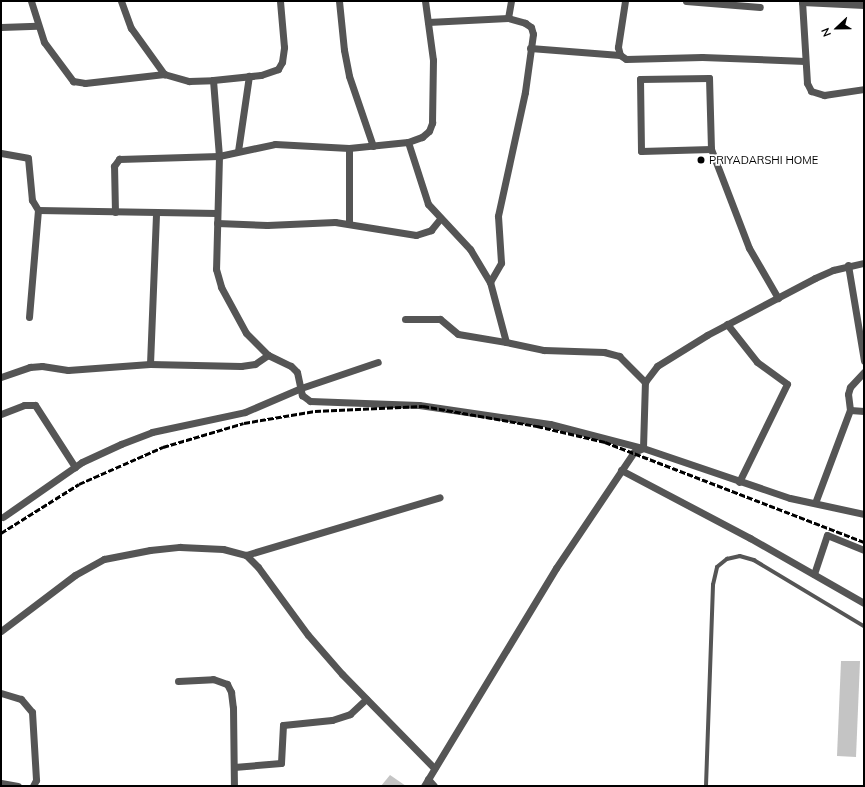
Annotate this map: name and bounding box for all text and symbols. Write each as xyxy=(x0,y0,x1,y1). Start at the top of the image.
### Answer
north arrow xyxy=(817,8,857,48)
text: N xyxy=(818,26,834,39)
place label: PRIYADARSHI HOME xyxy=(709,153,818,167)
marker: PRIYADARSHI HOME xyxy=(696,155,706,165)

